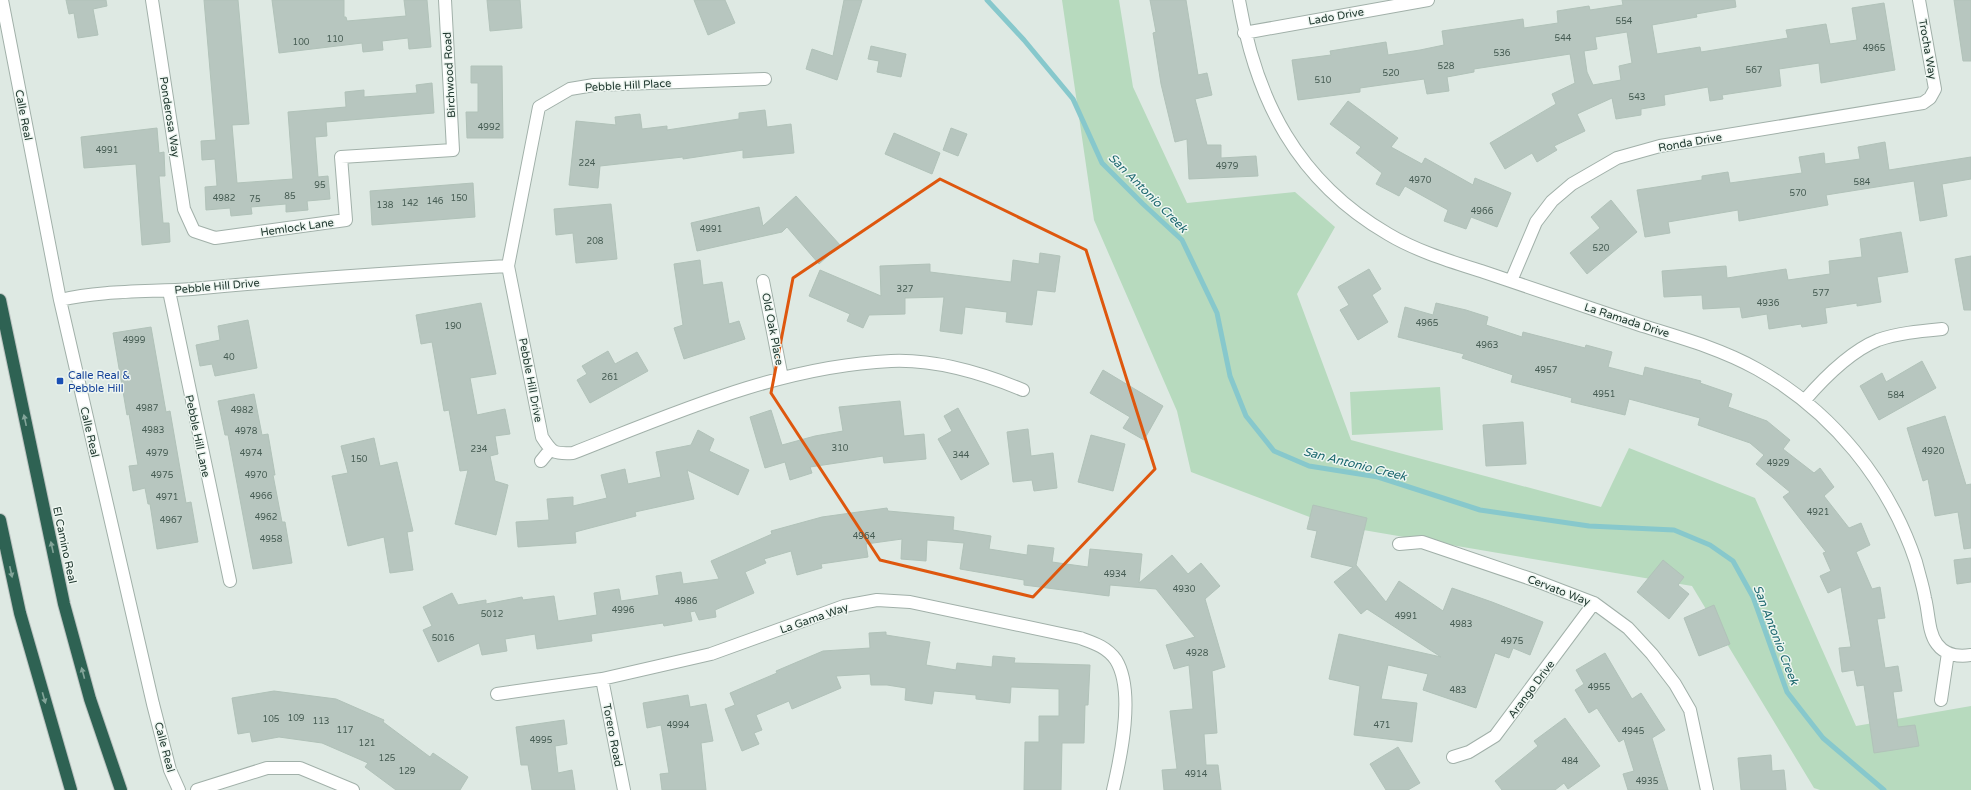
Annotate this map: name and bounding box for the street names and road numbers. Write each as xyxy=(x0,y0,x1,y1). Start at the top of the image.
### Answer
street label: Lado Drive xyxy=(1307,5,1365,28)
street label: Trocha Way xyxy=(1916,18,1939,80)
street label: Birchwood Road xyxy=(441,32,458,118)
street label: Ponderosa Way xyxy=(157,76,182,158)
street label: Pebble Hill Place xyxy=(584,77,672,94)
street label: Calle Real xyxy=(12,89,35,142)
street label: Ronda Drive xyxy=(1657,131,1723,154)
street label: Hemlock Lane xyxy=(259,216,335,239)
street label: Pebble Hill Drive xyxy=(174,276,260,297)
street label: Old Oak Place xyxy=(759,292,786,366)
street label: La Ramada Drive xyxy=(1583,301,1671,340)
street label: Pebble Hill Drive xyxy=(516,337,545,423)
street label: Pebble Hill Lane xyxy=(182,394,213,478)
street label: Calle Real xyxy=(77,406,102,459)
street label: El Camino Real xyxy=(50,505,79,585)
street label: Cervato Way xyxy=(1526,573,1592,608)
street label: La Gama Way xyxy=(778,601,850,636)
street label: Arango Drive xyxy=(1505,658,1557,721)
street label: Torero Road xyxy=(600,702,625,768)
street label: Calle Real xyxy=(152,721,177,774)

